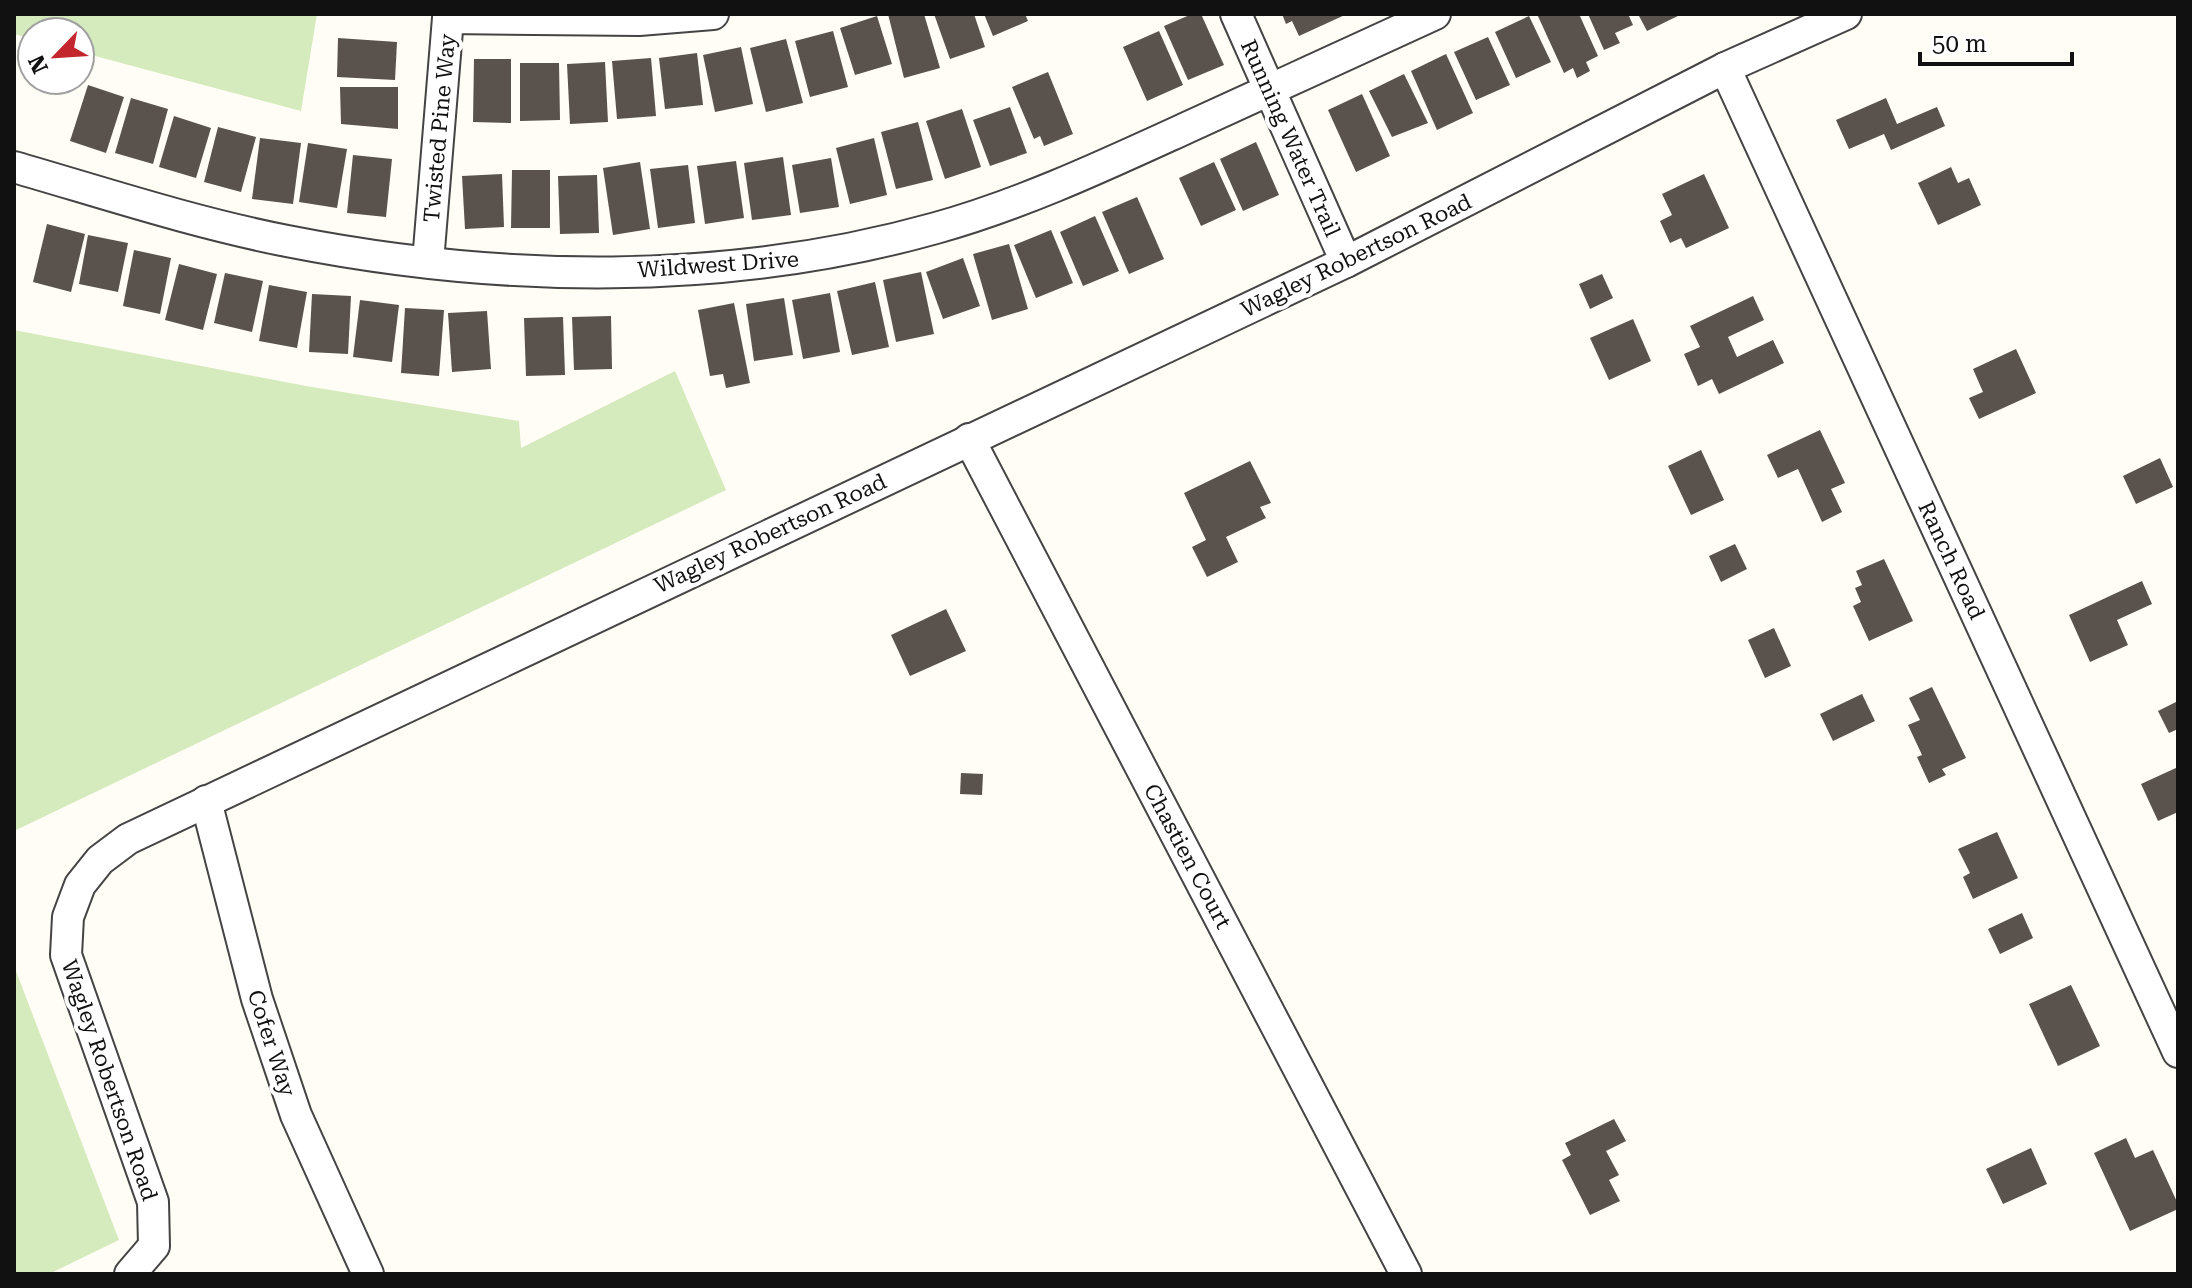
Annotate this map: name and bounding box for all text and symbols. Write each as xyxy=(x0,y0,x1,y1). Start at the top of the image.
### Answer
north arrow xyxy=(16,16,96,96)
scale bar xyxy=(1920,16,2072,66)
text: 50 m xyxy=(1932,30,1987,58)
street label: Twisted Pine Way xyxy=(419,33,460,223)
street label: Running Water Trail xyxy=(1236,36,1345,241)
text: N xyxy=(23,51,53,77)
street label: Wagley Robertson Road xyxy=(1237,189,1475,322)
street label: Wildwest Drive xyxy=(637,246,800,283)
street label: Wagley Robertson Road xyxy=(650,469,890,598)
street label: Ranch Road xyxy=(1913,497,1990,623)
street label: Chastien Court xyxy=(1139,780,1236,933)
street label: Wagley Robertson Road xyxy=(57,956,163,1204)
street label: Cofer Way xyxy=(243,987,300,1099)

